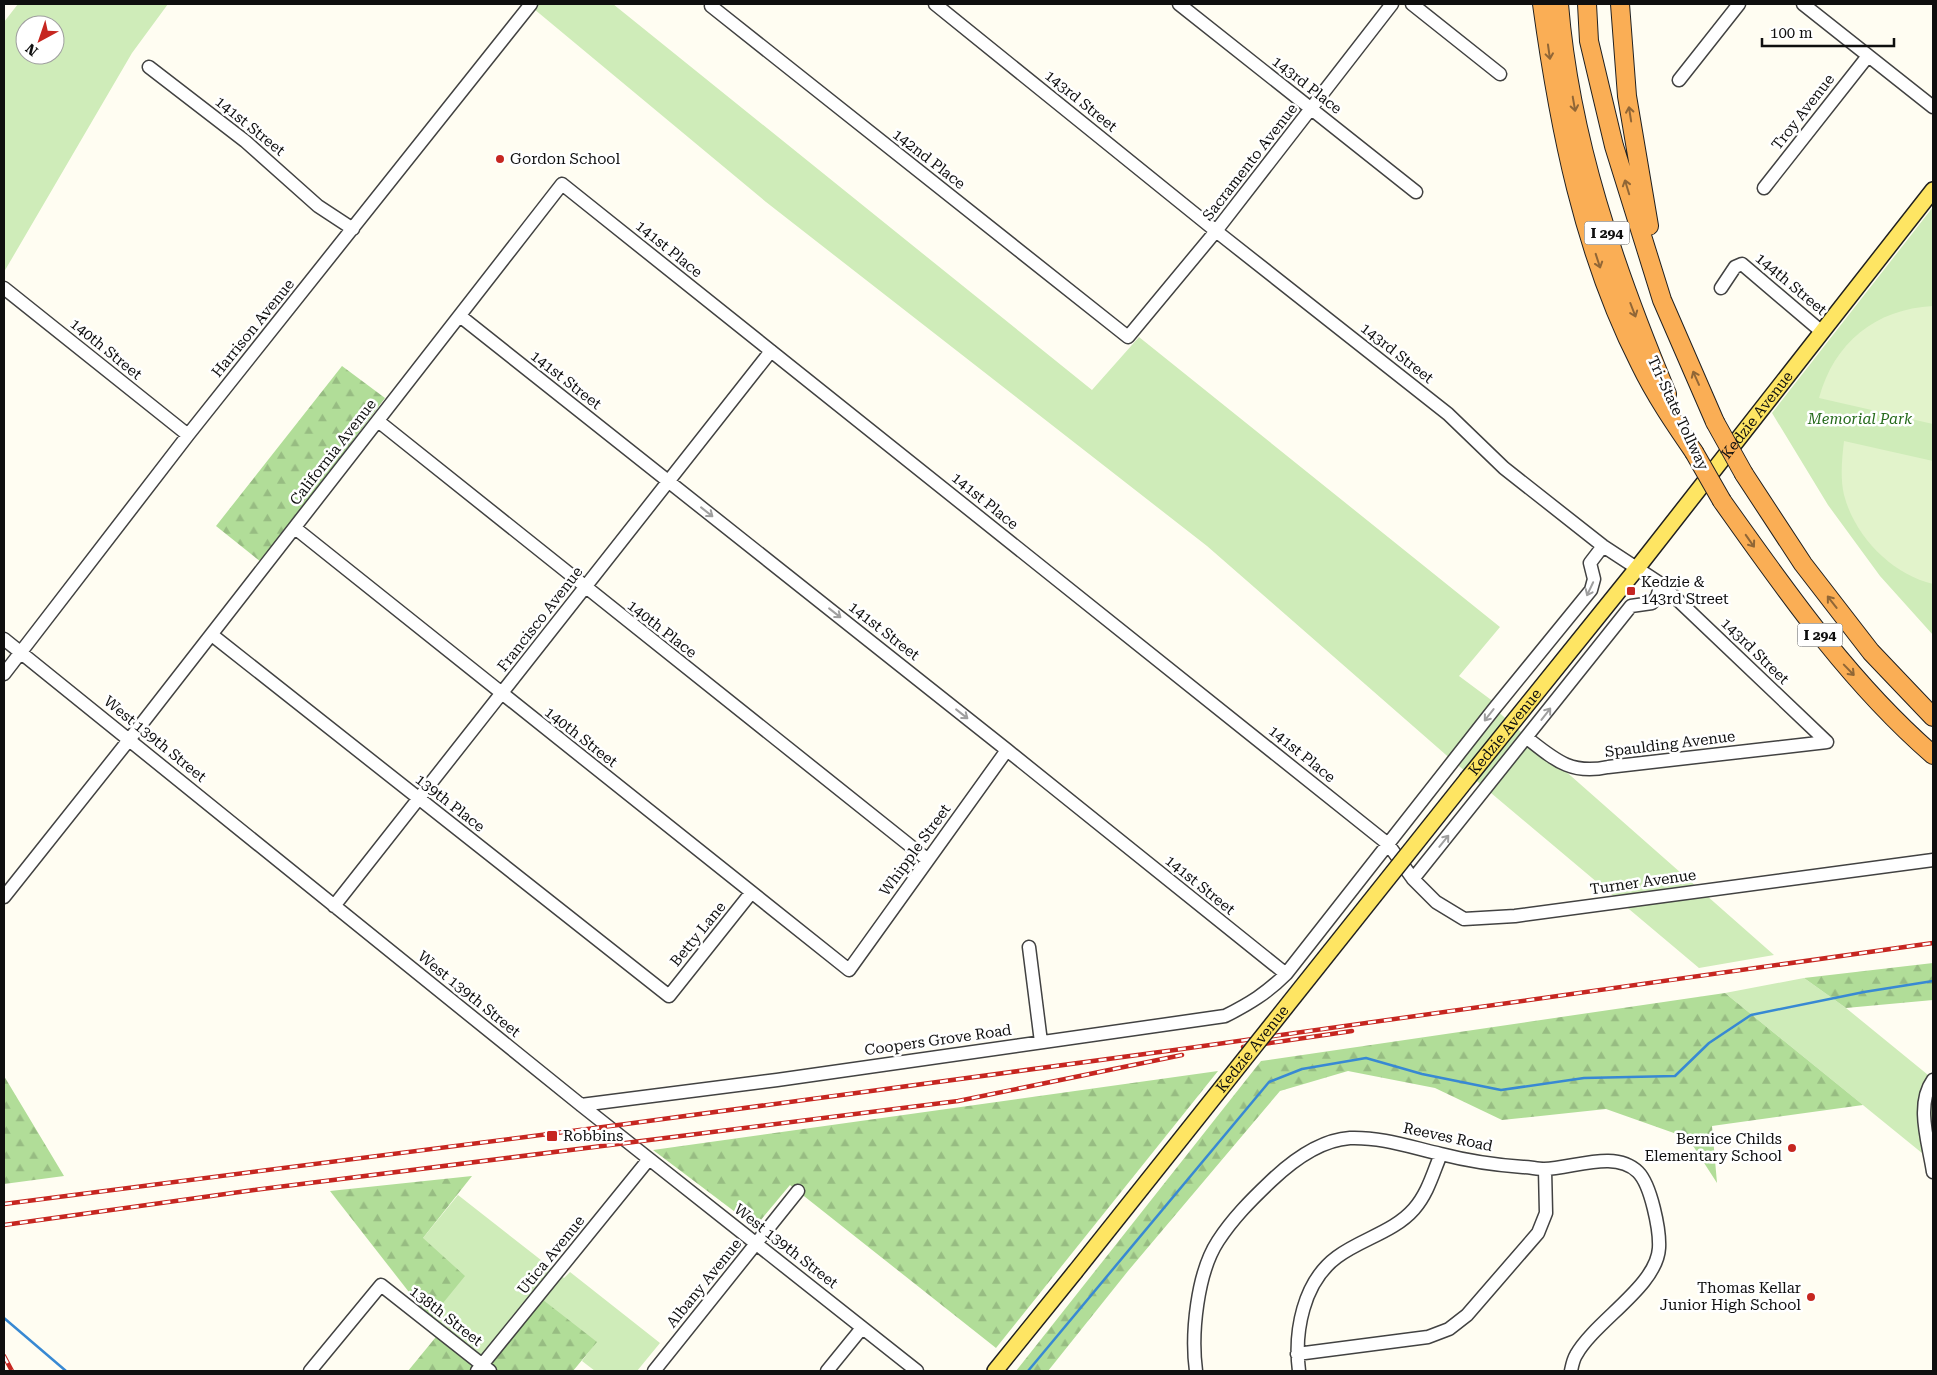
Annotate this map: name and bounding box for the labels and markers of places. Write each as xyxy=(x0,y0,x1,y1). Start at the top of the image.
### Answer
place label: Gordon School xyxy=(510,150,621,168)
marker: Gordon School xyxy=(494,153,506,165)
place label: Kedzie & 143rd Street xyxy=(1641,573,1729,608)
marker: Kedzie & 143rd Street xyxy=(1625,585,1637,597)
place label: Robbins xyxy=(563,1127,623,1145)
marker: Robbins xyxy=(545,1129,559,1143)
place label: Bernice Childs Elementary School xyxy=(1644,1130,1782,1165)
marker: Bernice Childs Elementary School xyxy=(1786,1142,1798,1154)
place label: Thomas Kellar Junior High School xyxy=(1660,1279,1801,1314)
marker: Thomas Kellar Junior High School xyxy=(1805,1291,1817,1303)

